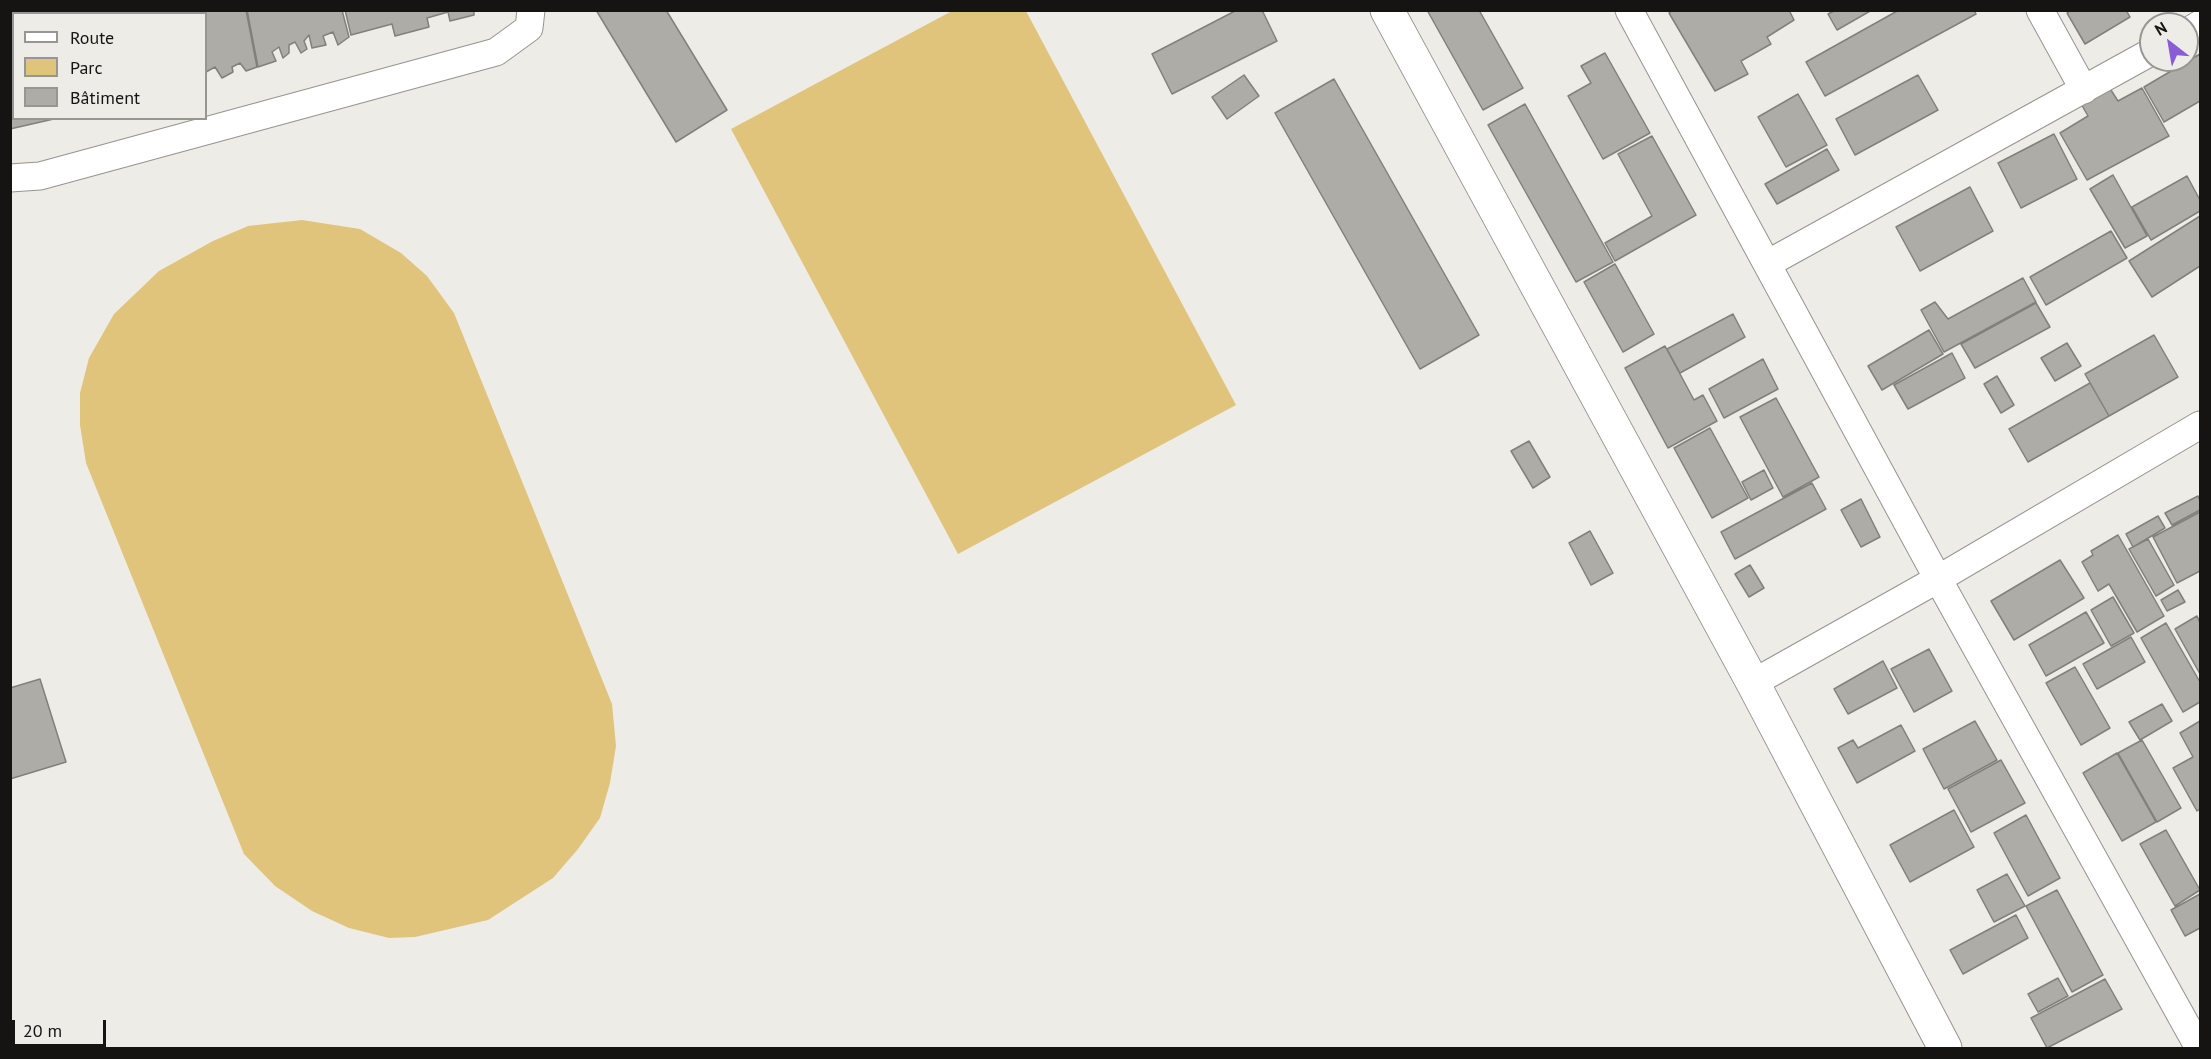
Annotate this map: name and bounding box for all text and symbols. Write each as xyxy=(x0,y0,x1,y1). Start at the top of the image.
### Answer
legend xyxy=(12,12,207,120)
north arrow xyxy=(2139,12,2199,72)
text: N xyxy=(2151,17,2170,40)
text: Route xyxy=(70,26,114,49)
text: Parc xyxy=(70,56,103,79)
text: Bâtiment xyxy=(70,86,140,109)
scale bar xyxy=(15,1008,110,1046)
text: 20 m xyxy=(23,1019,62,1042)

